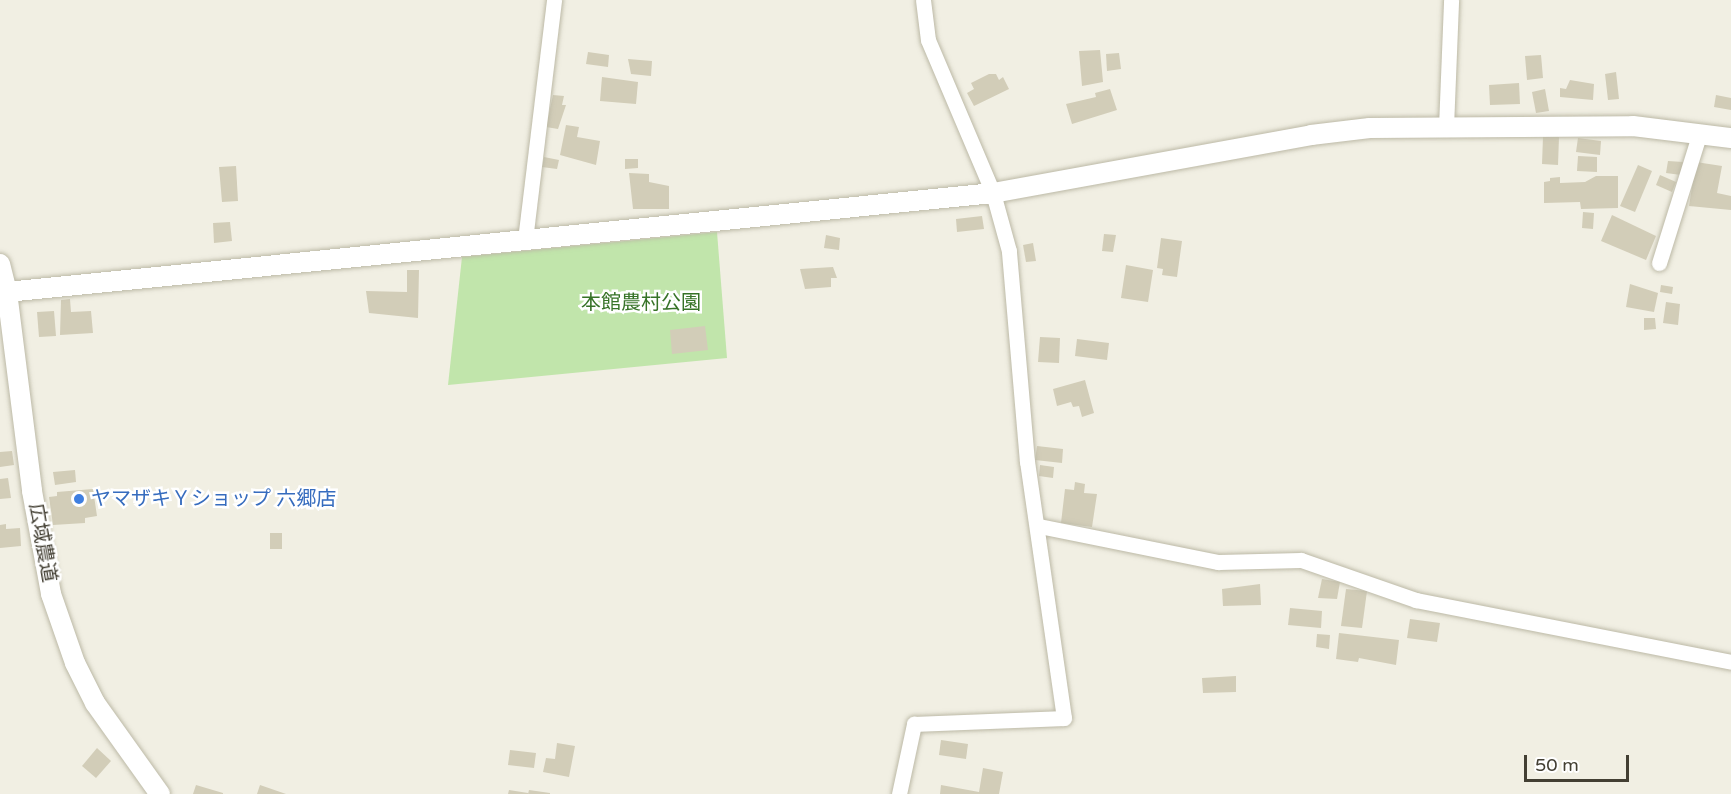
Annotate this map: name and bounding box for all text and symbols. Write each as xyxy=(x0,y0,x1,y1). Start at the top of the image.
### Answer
park label: 本館農村公園 xyxy=(581,291,701,315)
place label: ヤマザキＹショップ 六郷店 xyxy=(91,487,336,511)
marker: ヤマザキＹショップ 六郷店 xyxy=(72,492,86,506)
street label: 広域農道 xyxy=(23,502,61,584)
scale bar xyxy=(1527,743,1632,781)
text: 50 m xyxy=(1535,754,1579,776)

